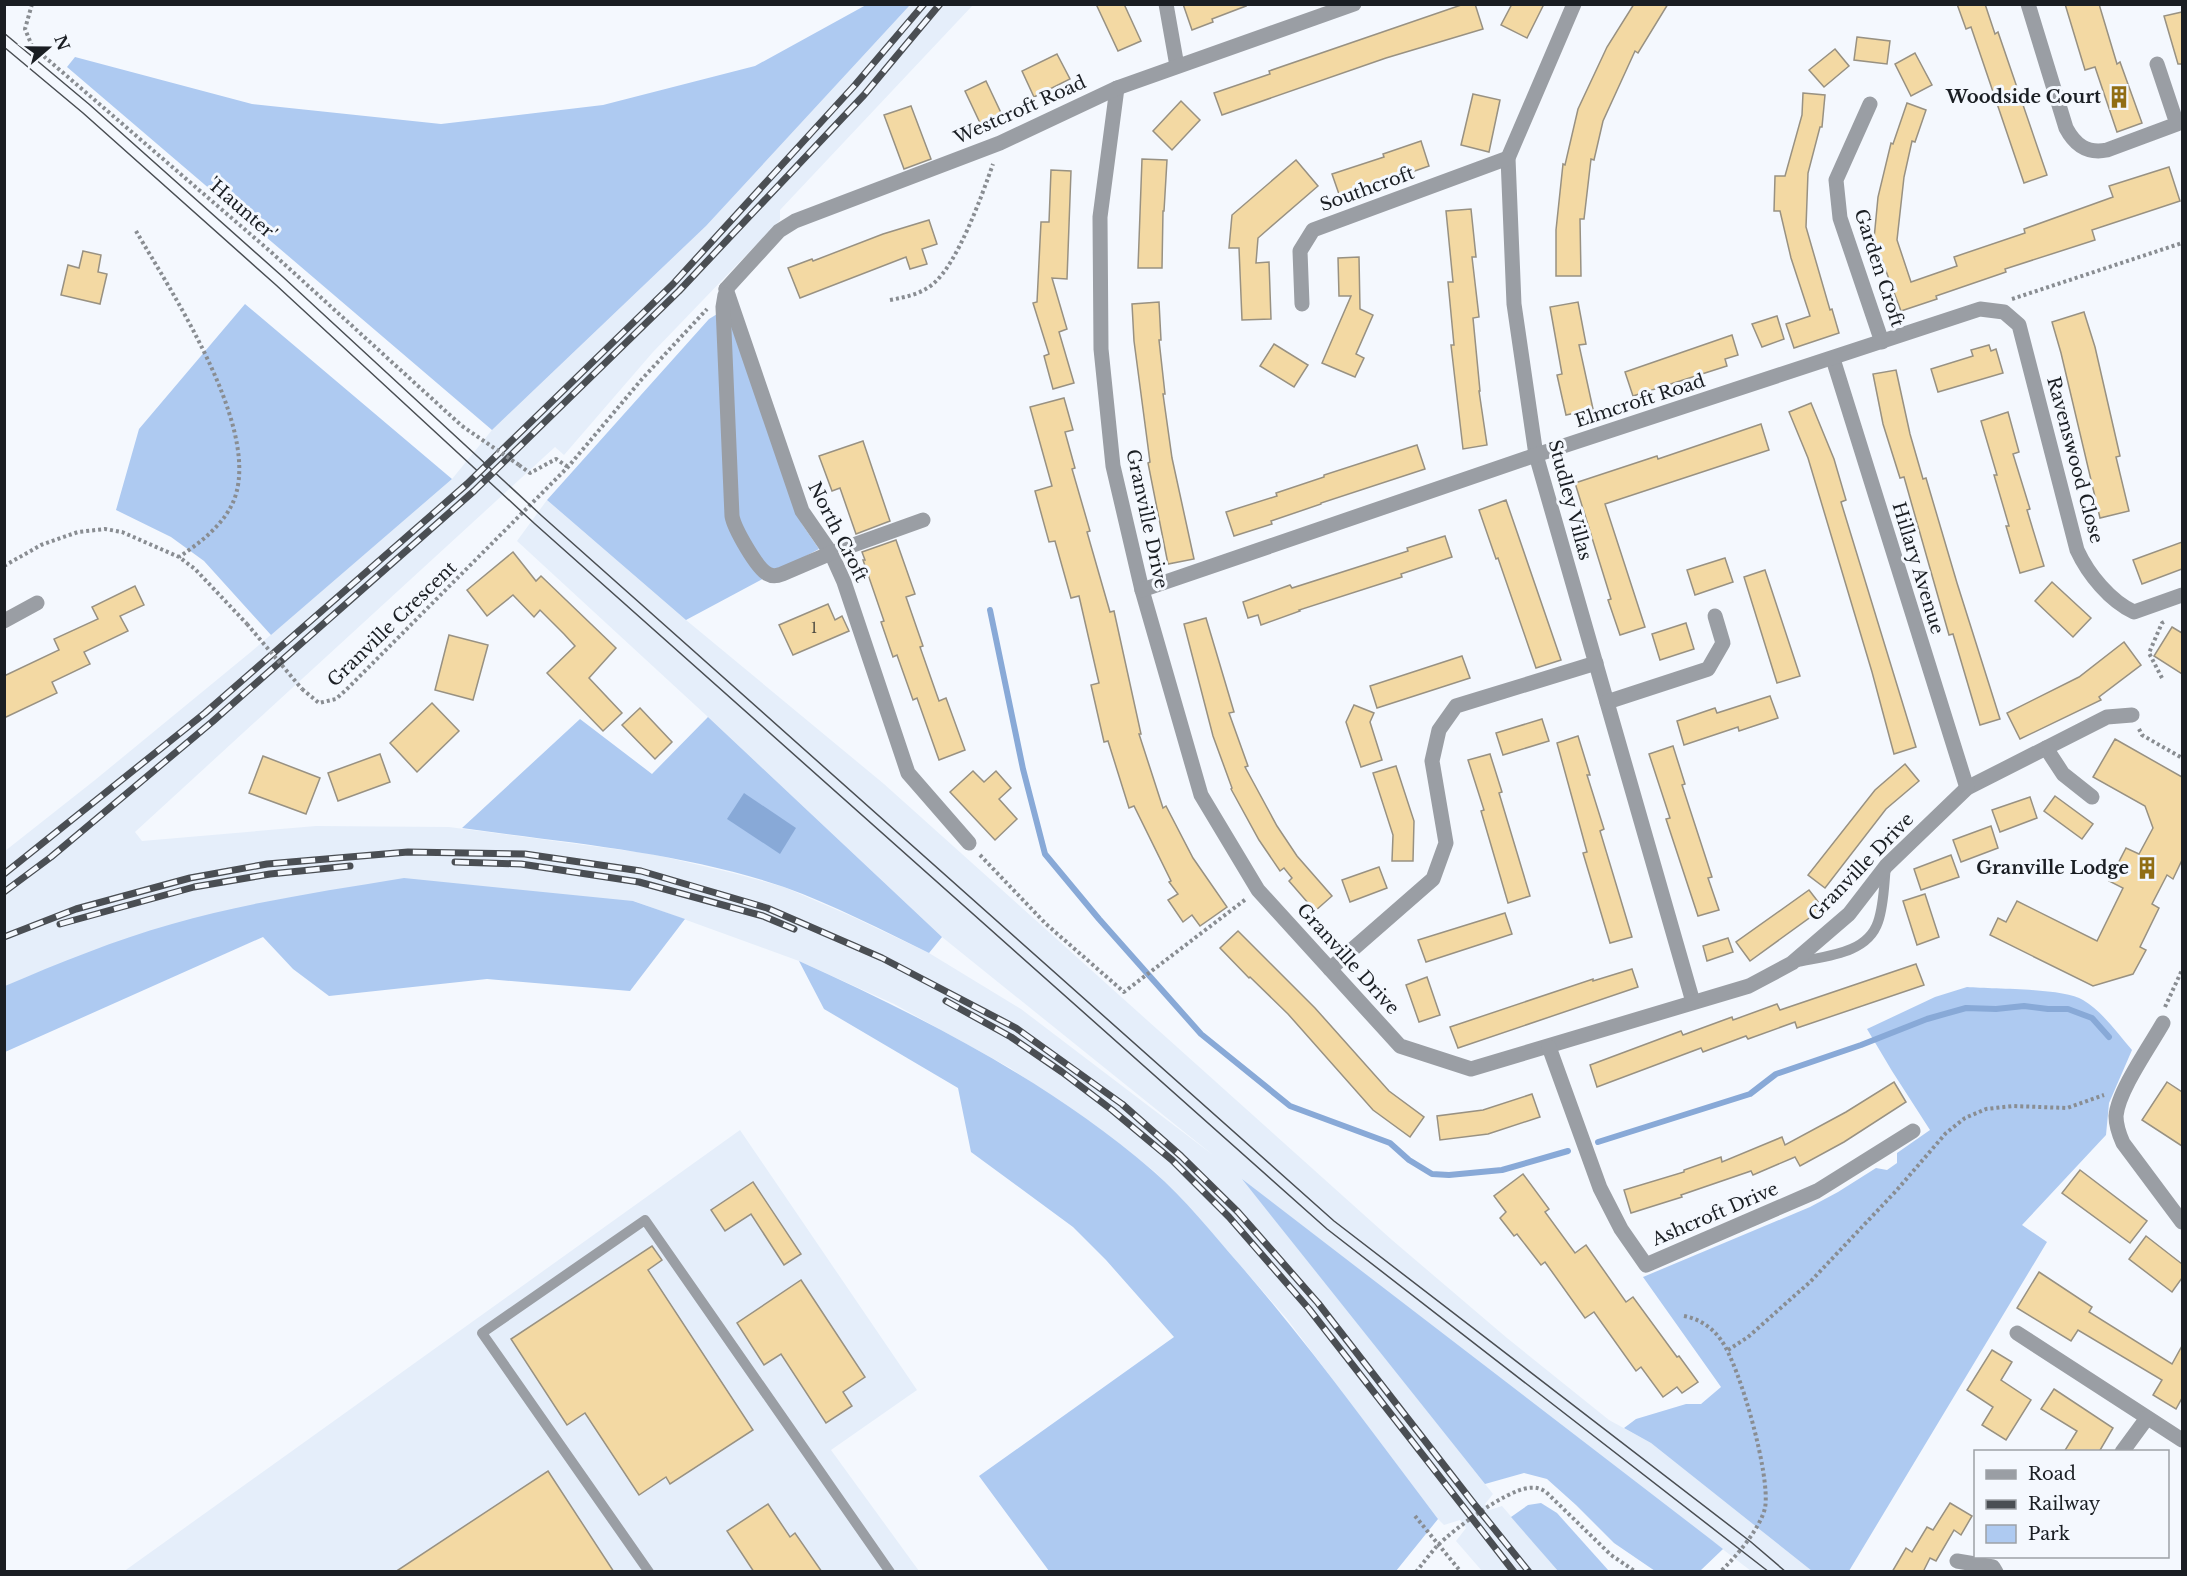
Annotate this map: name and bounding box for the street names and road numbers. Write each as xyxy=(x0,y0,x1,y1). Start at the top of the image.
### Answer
street label: Westcroft Road xyxy=(950,71,1089,149)
street label: Southcroft xyxy=(1317,162,1417,216)
street label: 'Haunter' xyxy=(203,173,281,245)
street label: Garden Croft xyxy=(1850,206,1909,330)
street label: Elmcroft Road xyxy=(1572,370,1708,432)
street label: Ravenswood Close xyxy=(2042,374,2108,546)
street label: Studley Villas xyxy=(1543,437,1597,563)
street label: Granville Drive xyxy=(1121,447,1173,591)
street label: North Croft xyxy=(803,478,873,586)
street label: Hillary Avenue xyxy=(1887,499,1949,637)
street label: Granville Crescent xyxy=(323,557,461,691)
street label: Granville Drive xyxy=(1804,808,1918,926)
street label: Granville Drive xyxy=(1292,899,1404,1019)
street label: Ashcroft Drive xyxy=(1648,1177,1781,1251)

